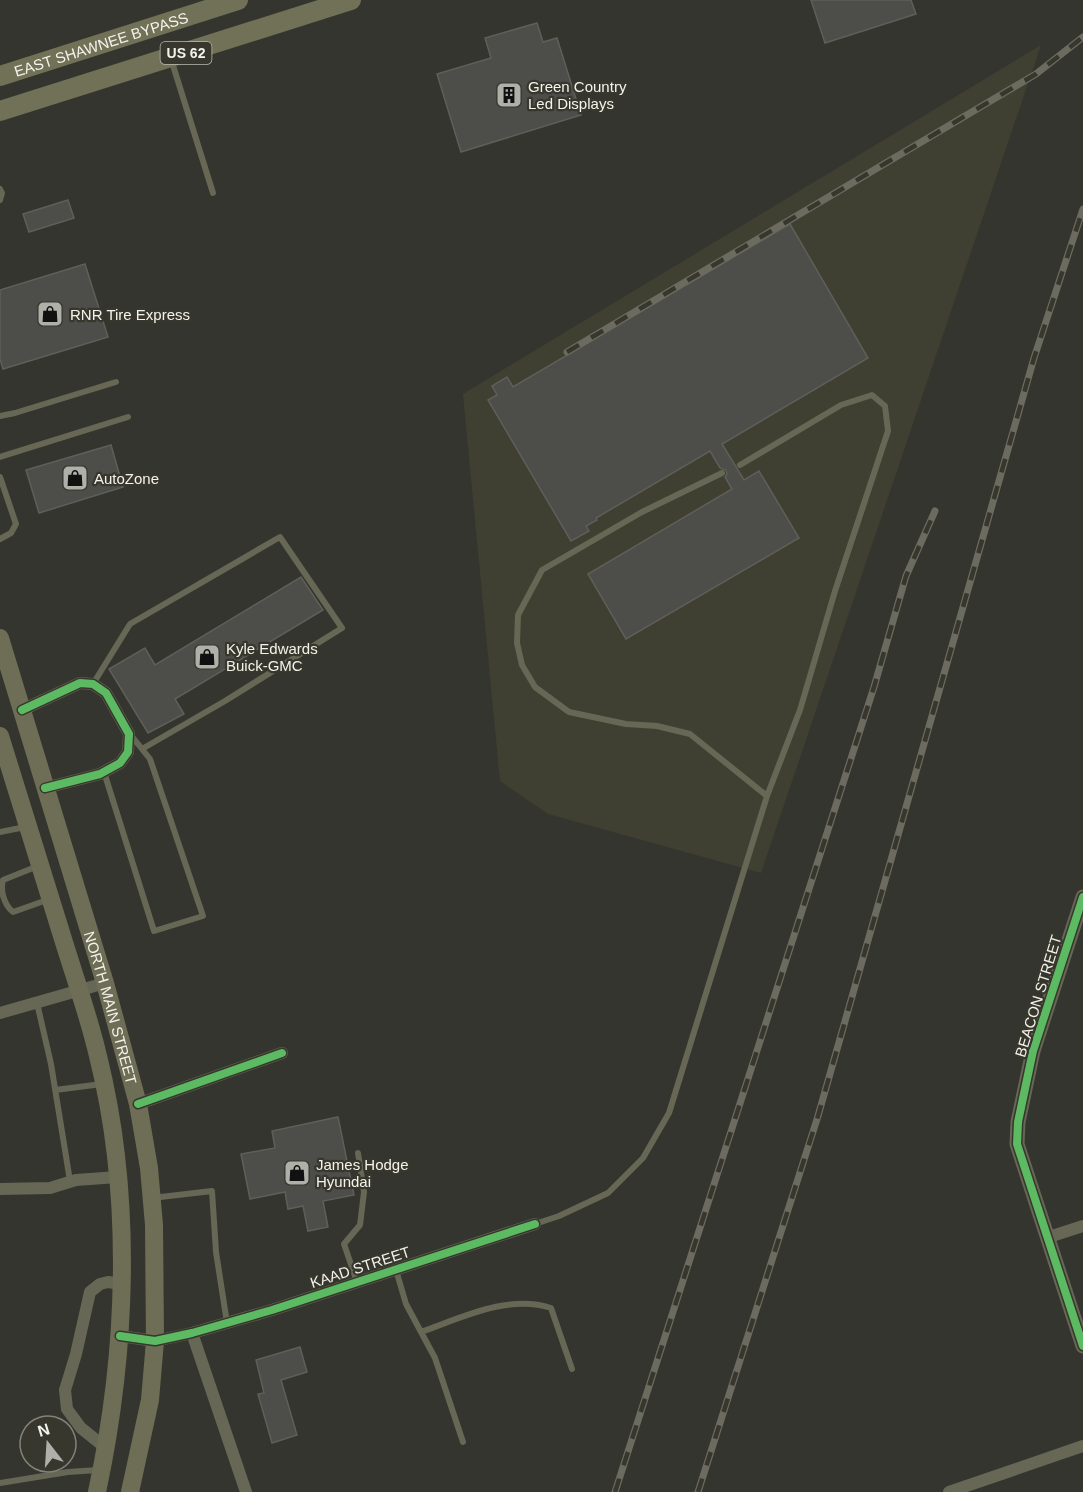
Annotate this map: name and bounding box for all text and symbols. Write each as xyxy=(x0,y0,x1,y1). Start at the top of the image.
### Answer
street label: EAST SHAWNEE BYPASS xyxy=(12,8,190,79)
road number: US 62 xyxy=(160,42,212,64)
place label: Green Country Led Displays xyxy=(528,78,627,112)
building icon: Green Country Led Displays xyxy=(494,80,524,110)
shop icon: RNR Tire Express xyxy=(35,299,65,329)
place label: RNR Tire Express xyxy=(70,306,190,323)
shop icon: AutoZone xyxy=(60,463,90,493)
place label: AutoZone xyxy=(94,470,159,487)
place label: Kyle Edwards Buick-GMC xyxy=(226,640,318,674)
shop icon: Kyle Edwards Buick-GMC xyxy=(192,642,222,672)
street label: NORTH MAIN STREET xyxy=(81,929,141,1086)
street label: BEACON STREET xyxy=(1011,933,1065,1059)
place label: James Hodge Hyundai xyxy=(316,1156,409,1190)
shop icon: James Hodge Hyundai xyxy=(282,1158,312,1188)
street label: KAAD STREET xyxy=(308,1243,412,1291)
north arrow xyxy=(18,1414,78,1474)
text: N xyxy=(36,1420,52,1440)

